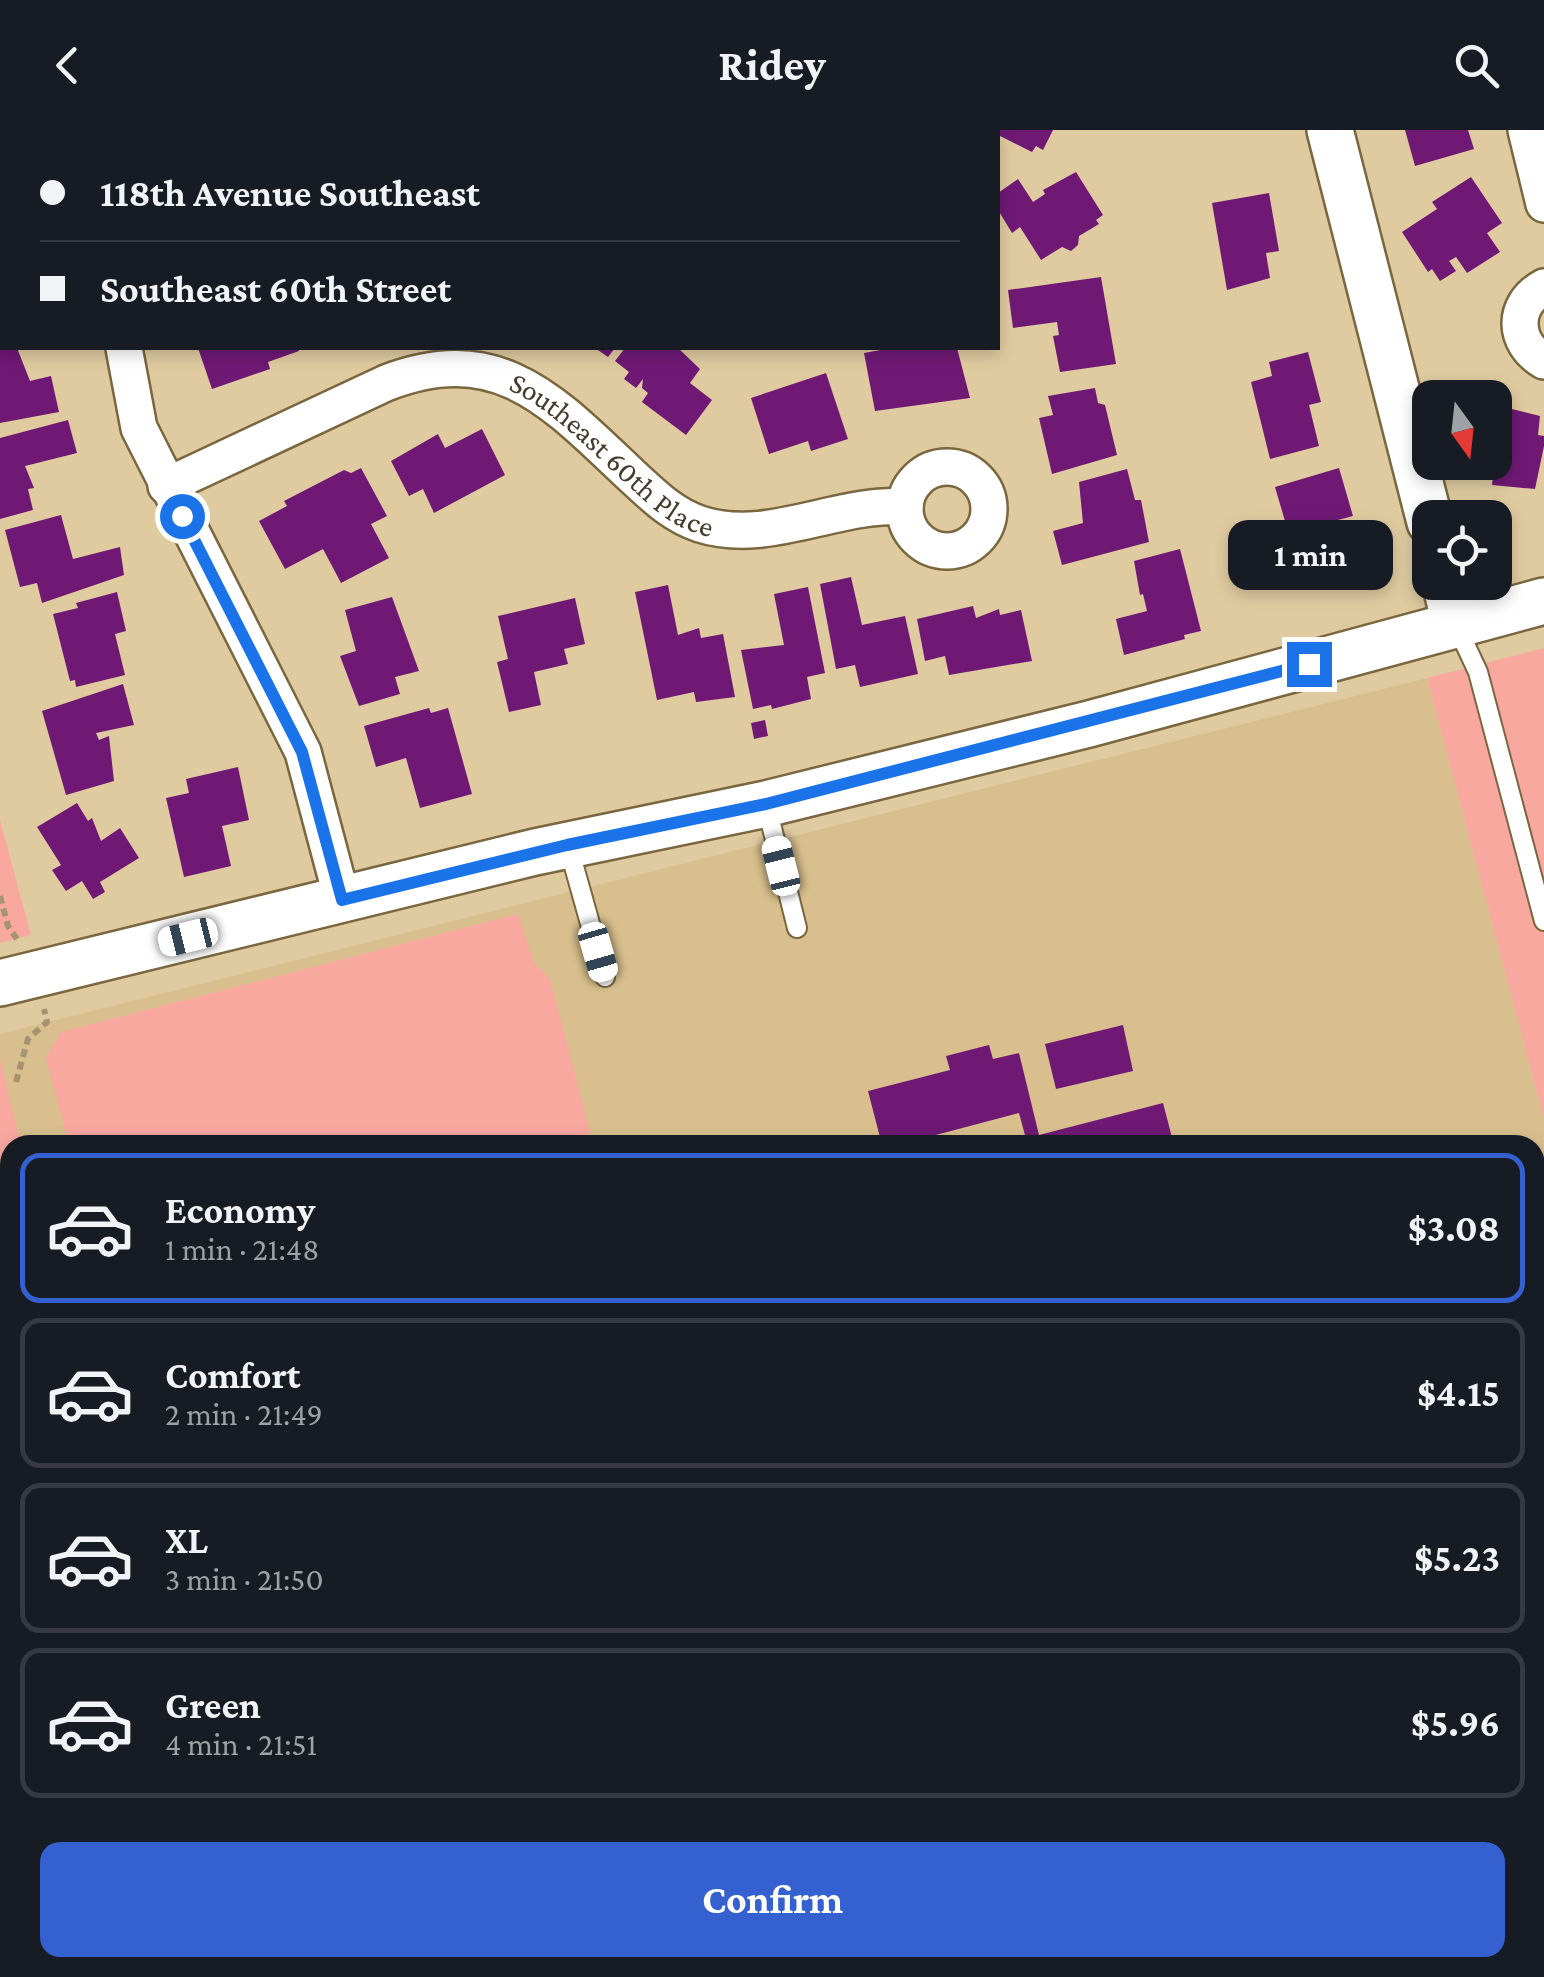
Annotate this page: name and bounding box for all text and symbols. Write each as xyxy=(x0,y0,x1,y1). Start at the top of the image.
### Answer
icon: back xyxy=(40,38,95,93)
icon: search xyxy=(1449,38,1504,93)
text: Ridey xyxy=(718,40,826,90)
text: 118th Avenue Southeast xyxy=(100,172,480,214)
text: Southeast 60th Street xyxy=(100,268,451,310)
street label: Southeast 60th Place xyxy=(505,365,717,543)
north arrow xyxy=(1412,380,1512,480)
map controls xyxy=(1412,380,1512,600)
route start xyxy=(160,494,205,539)
button: locate xyxy=(1412,500,1512,600)
callout: 1 min xyxy=(1226,519,1392,589)
text: 1 min xyxy=(1274,537,1347,573)
route end xyxy=(1287,642,1332,687)
car xyxy=(759,833,803,899)
car xyxy=(155,915,221,959)
car xyxy=(575,919,621,985)
icon: car xyxy=(45,1183,135,1273)
text: Economy xyxy=(165,1189,315,1231)
text: $3.08 xyxy=(1408,1207,1500,1249)
text: 1 min · 21:48 xyxy=(165,1231,319,1267)
icon: car xyxy=(45,1348,135,1438)
text: Comfort xyxy=(165,1354,301,1396)
text: $4.15 xyxy=(1417,1372,1500,1414)
text: 2 min · 21:49 xyxy=(165,1396,323,1432)
icon: car xyxy=(45,1513,135,1603)
text: XL xyxy=(165,1519,208,1561)
text: $5.23 xyxy=(1414,1537,1500,1579)
text: 3 min · 21:50 xyxy=(165,1561,324,1597)
icon: car xyxy=(45,1678,135,1768)
text: Green xyxy=(165,1684,261,1726)
text: $5.96 xyxy=(1411,1702,1500,1744)
text: 4 min · 21:51 xyxy=(165,1726,317,1762)
button: Confirm xyxy=(40,1842,1505,1957)

